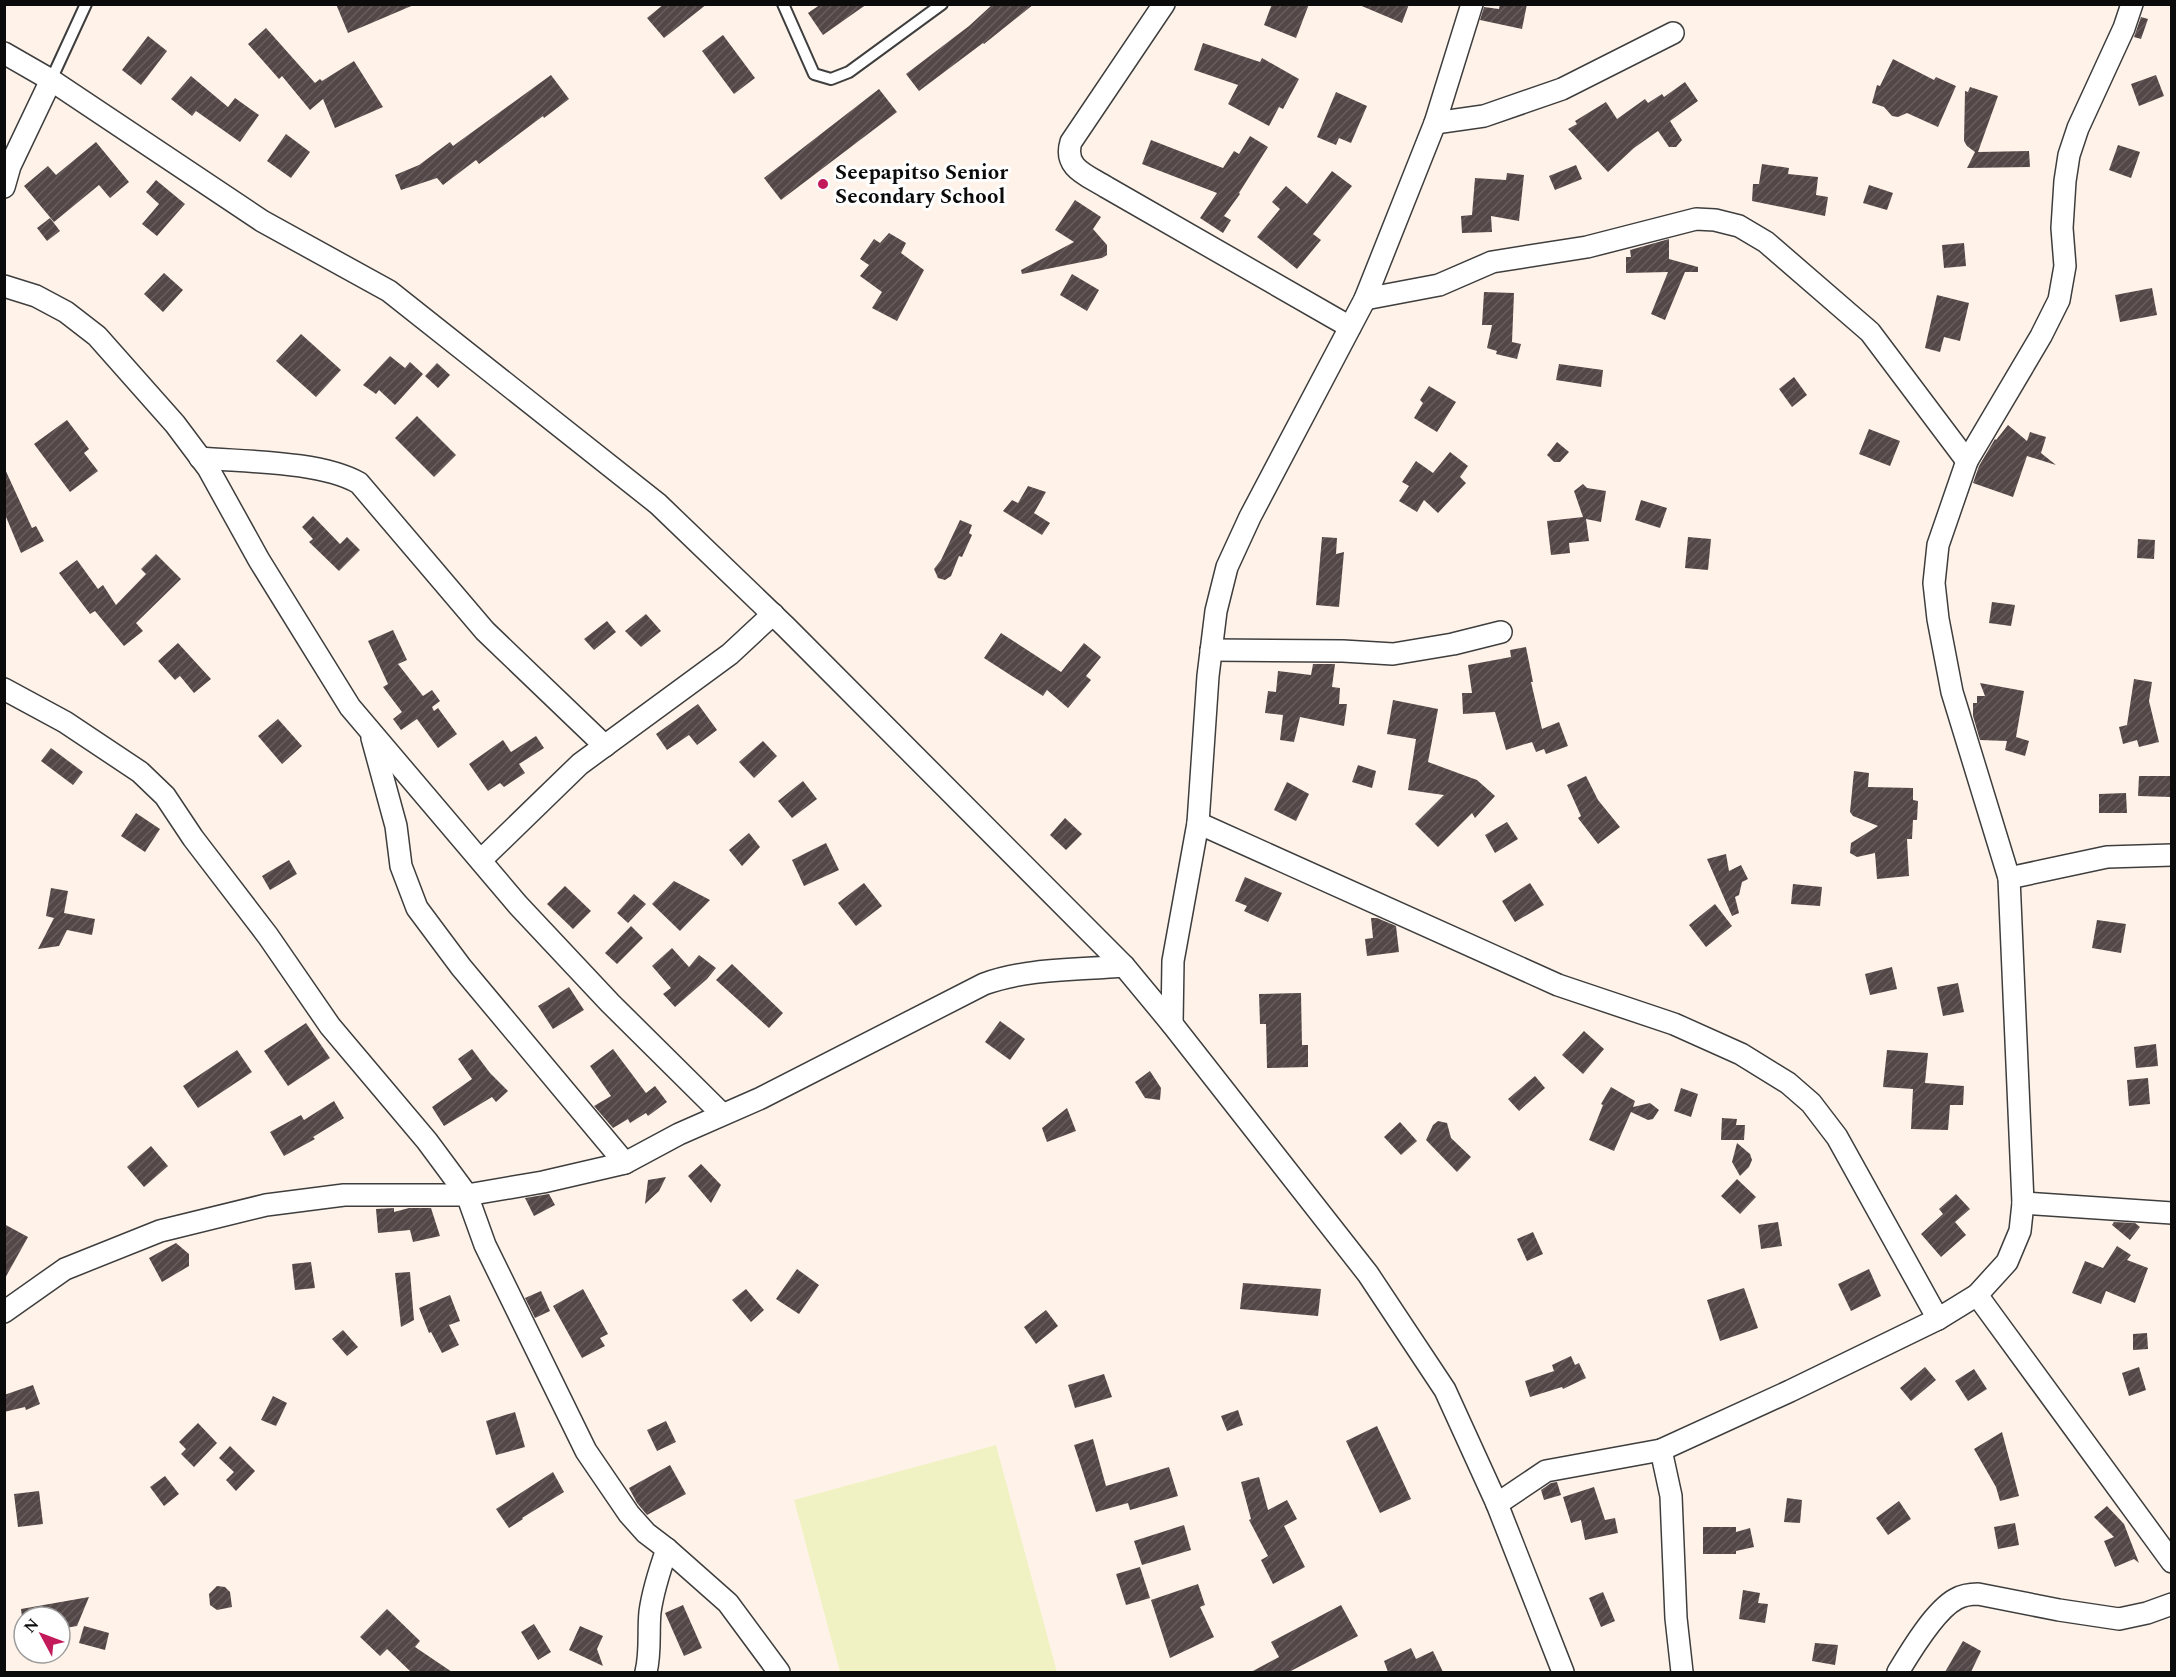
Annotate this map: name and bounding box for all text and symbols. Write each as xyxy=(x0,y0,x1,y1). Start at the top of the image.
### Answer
place label: Seepapitso Senior Secondary School xyxy=(835,157,1008,213)
marker: Seepapitso Senior Secondary School xyxy=(816,177,830,191)
north arrow xyxy=(12,1605,72,1665)
text: N xyxy=(18,1613,45,1639)

